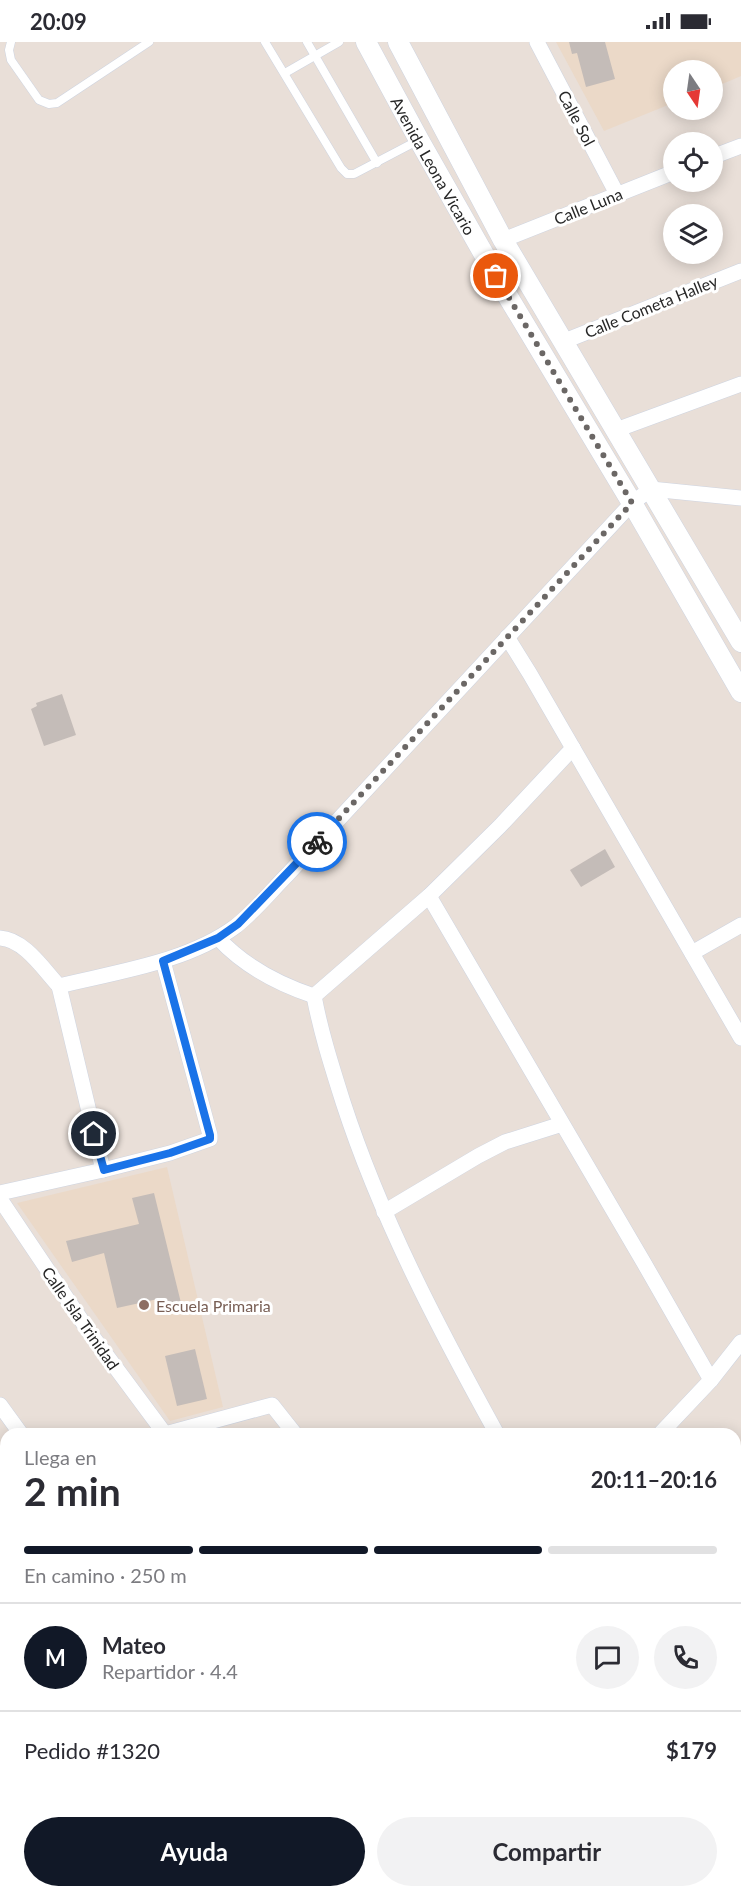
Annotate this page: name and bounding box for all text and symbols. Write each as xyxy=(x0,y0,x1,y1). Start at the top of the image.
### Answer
text: 20:09 xyxy=(30,8,87,35)
north arrow xyxy=(663,60,723,120)
map controls xyxy=(663,60,723,264)
street label: Calle Sol xyxy=(554,87,600,149)
street label: Avenida Leona Vicario xyxy=(388,93,480,238)
button: locate xyxy=(663,132,723,192)
street label: Calle Luna xyxy=(551,184,625,228)
button: layers xyxy=(663,204,723,264)
pin xyxy=(470,250,521,301)
icon: bag xyxy=(479,259,512,292)
street label: Calle Cometa Halley xyxy=(582,270,721,341)
courier xyxy=(287,812,347,872)
icon: bike xyxy=(301,826,334,859)
pin xyxy=(68,1108,119,1159)
icon: home xyxy=(77,1117,110,1150)
street label: Calle Isla Trinidad xyxy=(38,1263,124,1373)
place label: Escuela Primaria xyxy=(156,1296,271,1315)
marker: Escuela Primaria xyxy=(137,1298,151,1312)
text: Llega en xyxy=(24,1445,97,1469)
text: 20:11–20:16 xyxy=(591,1466,717,1493)
text: 2 min xyxy=(24,1468,121,1514)
text: En camino · 250 m xyxy=(24,1563,187,1587)
button: chat xyxy=(576,1626,639,1689)
button: phone xyxy=(654,1626,717,1689)
text: Mateo xyxy=(102,1632,166,1659)
text: M xyxy=(45,1644,66,1671)
text: Repartidor · 4.4 xyxy=(102,1659,238,1683)
text: Pedido #1320 xyxy=(24,1737,160,1764)
text: $179 xyxy=(666,1737,717,1764)
button: Ayuda xyxy=(24,1817,365,1886)
button: Compartir xyxy=(377,1817,717,1886)

